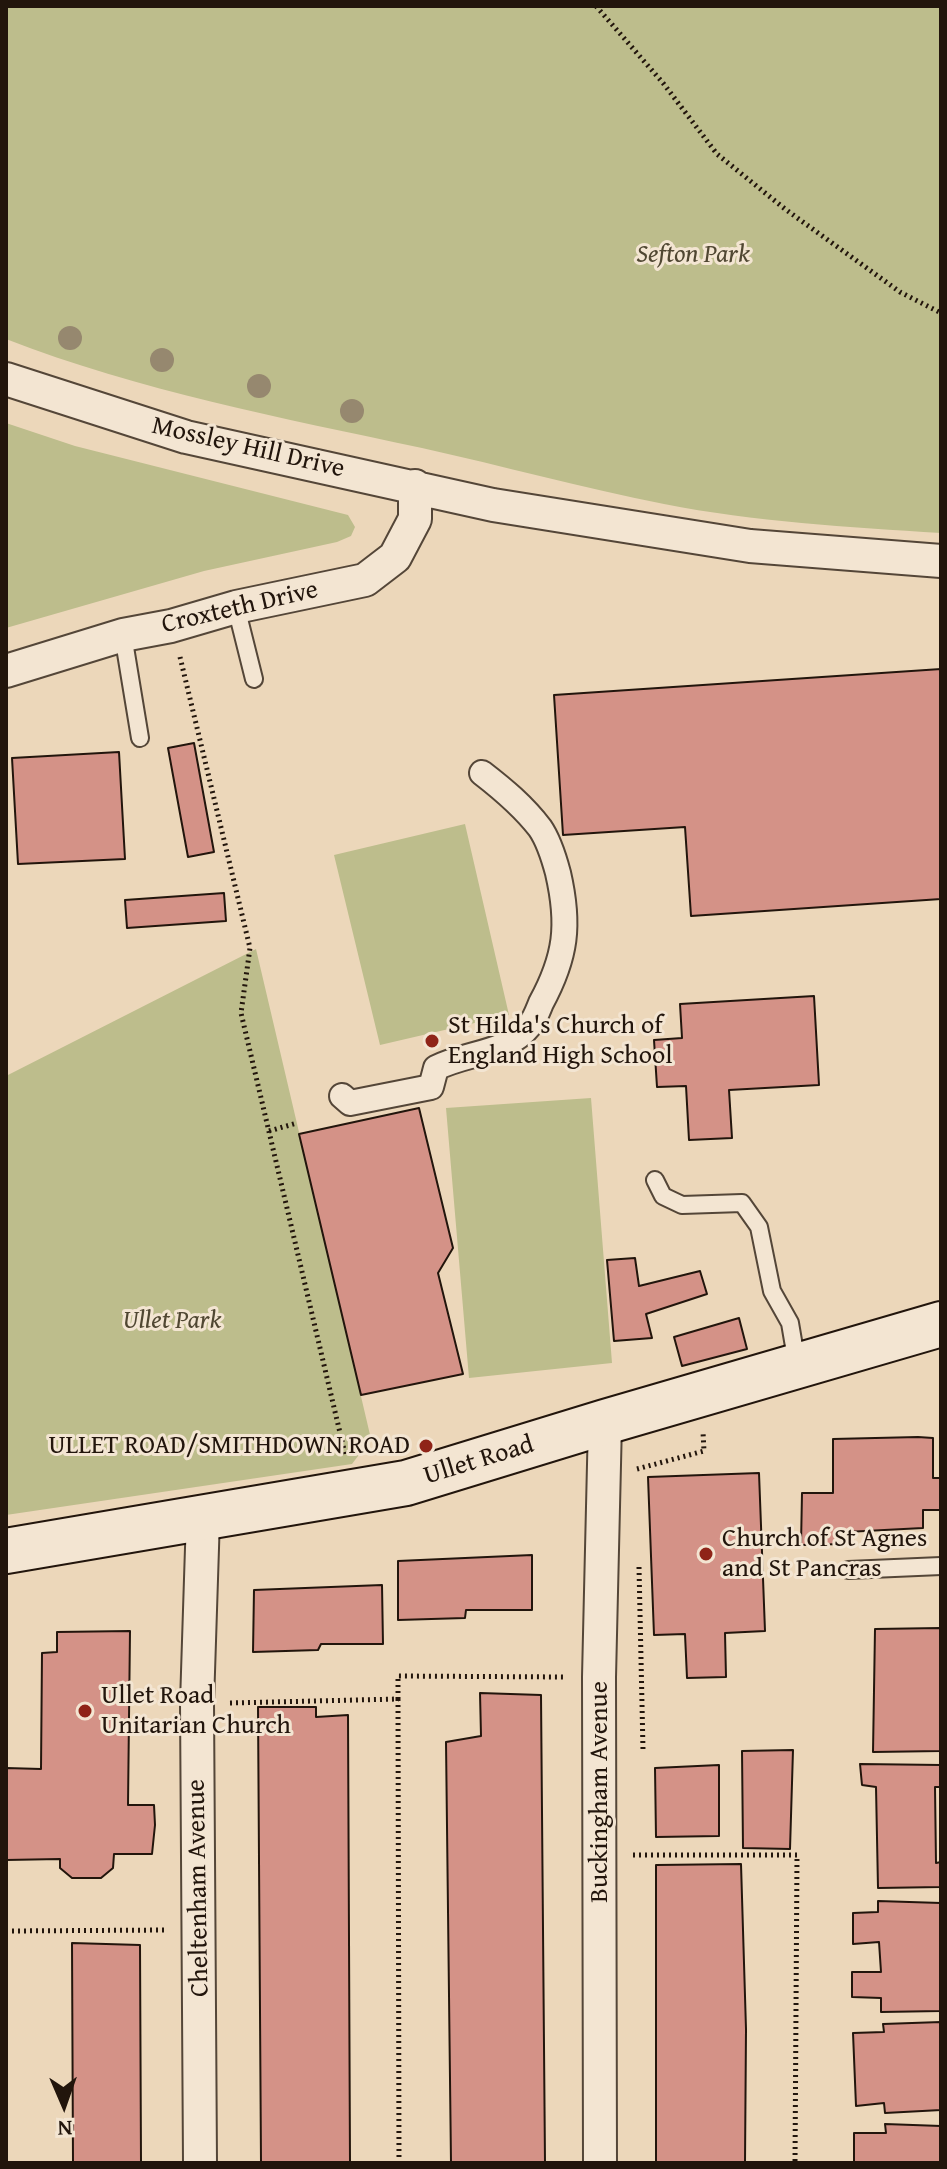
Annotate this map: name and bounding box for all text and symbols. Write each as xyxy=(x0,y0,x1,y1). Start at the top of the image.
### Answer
park label: Sefton Park xyxy=(636,239,750,271)
street label: Mossley Hill Drive xyxy=(149,411,347,485)
street label: Croxteth Drive xyxy=(159,575,321,641)
place label: St Hilda's Church of England High School xyxy=(448,1010,673,1072)
marker: St Hilda's Church of England High School xyxy=(423,1032,441,1050)
park label: Ullet Park xyxy=(123,1305,221,1337)
place label: ULLET ROAD/SMITHDOWN ROAD xyxy=(48,1430,410,1462)
street label: Ullet Road xyxy=(420,1430,538,1492)
marker: ULLET ROAD/SMITHDOWN ROAD xyxy=(417,1437,435,1455)
place label: Church of St Agnes and St Pancras xyxy=(722,1523,927,1584)
marker: Church of St Agnes and St Pancras xyxy=(697,1545,715,1563)
place label: Ullet Road Unitarian Church xyxy=(101,1680,291,1742)
street label: Buckingham Avenue xyxy=(584,1681,616,1903)
marker: Ullet Road Unitarian Church xyxy=(76,1702,94,1720)
street label: Cheltenham Avenue xyxy=(182,1779,216,1997)
north arrow xyxy=(24,2065,104,2145)
text: N xyxy=(57,2113,73,2145)

